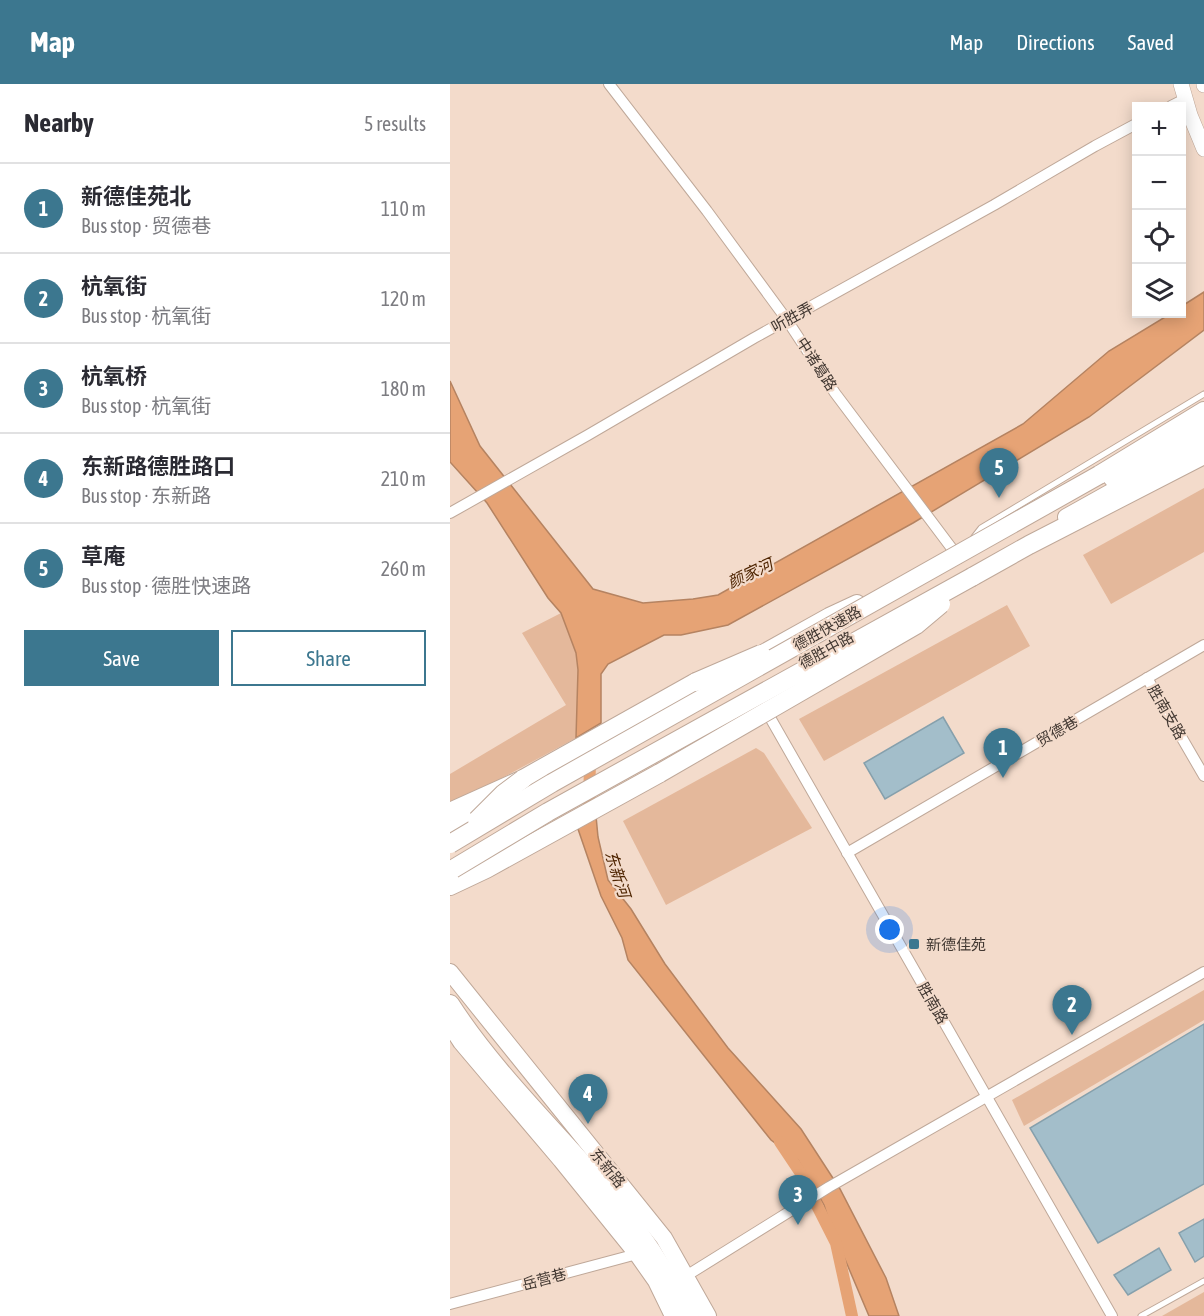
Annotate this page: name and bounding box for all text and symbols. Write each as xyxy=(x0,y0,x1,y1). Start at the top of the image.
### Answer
text: Map xyxy=(30,26,75,58)
text: Map xyxy=(949,30,983,54)
text: Directions xyxy=(1016,30,1095,54)
text: Saved xyxy=(1128,30,1174,54)
map controls xyxy=(1132,102,1186,318)
button: + xyxy=(1132,102,1186,156)
text: Nearby xyxy=(24,108,94,138)
text: 5 results xyxy=(364,112,426,135)
button: − xyxy=(1132,156,1186,210)
text: 新德佳苑北 xyxy=(81,183,191,209)
text: 1 xyxy=(39,197,48,220)
text: 110 m xyxy=(381,197,426,220)
button: locate xyxy=(1132,210,1186,264)
text: Bus stop · 贸德巷 xyxy=(81,214,211,237)
button: layers xyxy=(1132,264,1186,318)
text: 杭氧街 xyxy=(81,273,147,299)
text: 2 xyxy=(39,287,48,310)
text: 120 m xyxy=(381,287,426,310)
street label: 听胜弄 xyxy=(768,299,816,335)
text: Bus stop · 杭氧街 xyxy=(81,304,211,327)
street label: 中诸葛路 xyxy=(794,334,840,394)
text: 杭氧桥 xyxy=(81,363,147,389)
text: 3 xyxy=(39,377,48,400)
text: 180 m xyxy=(381,377,426,400)
text: Bus stop · 杭氧街 xyxy=(81,394,211,417)
pin: 5 xyxy=(980,448,1018,498)
text: 东新路德胜路口 xyxy=(81,453,235,479)
text: 4 xyxy=(39,467,48,490)
text: 210 m xyxy=(381,467,426,490)
text: Bus stop · 东新路 xyxy=(81,484,211,507)
text: 草庵 xyxy=(81,543,125,569)
water label: 颜家河 xyxy=(724,553,778,591)
text: 5 xyxy=(39,557,48,580)
text: 260 m xyxy=(381,557,426,580)
text: Bus stop · 德胜快速路 xyxy=(81,574,251,597)
street label: 德胜快速路 xyxy=(790,602,864,654)
street label: 德胜中路 xyxy=(796,628,856,672)
button: Save xyxy=(24,630,219,686)
button: Share xyxy=(231,630,426,686)
street label: 胜南支路 xyxy=(1145,682,1189,742)
street label: 贸德巷 xyxy=(1033,712,1081,750)
pin: 1 xyxy=(984,728,1022,778)
water label: 东新河 xyxy=(602,848,635,902)
your location xyxy=(875,915,904,944)
place label: 新德佳苑 xyxy=(926,936,986,953)
marker: 新德佳苑 xyxy=(907,937,921,951)
street label: 胜南路 xyxy=(914,979,952,1027)
pin: 2 xyxy=(1052,986,1092,1035)
pin: 4 xyxy=(568,1074,608,1124)
street label: 东新路 xyxy=(587,1145,629,1191)
pin: 3 xyxy=(778,1176,818,1225)
street label: 岳营巷 xyxy=(520,1265,568,1293)

